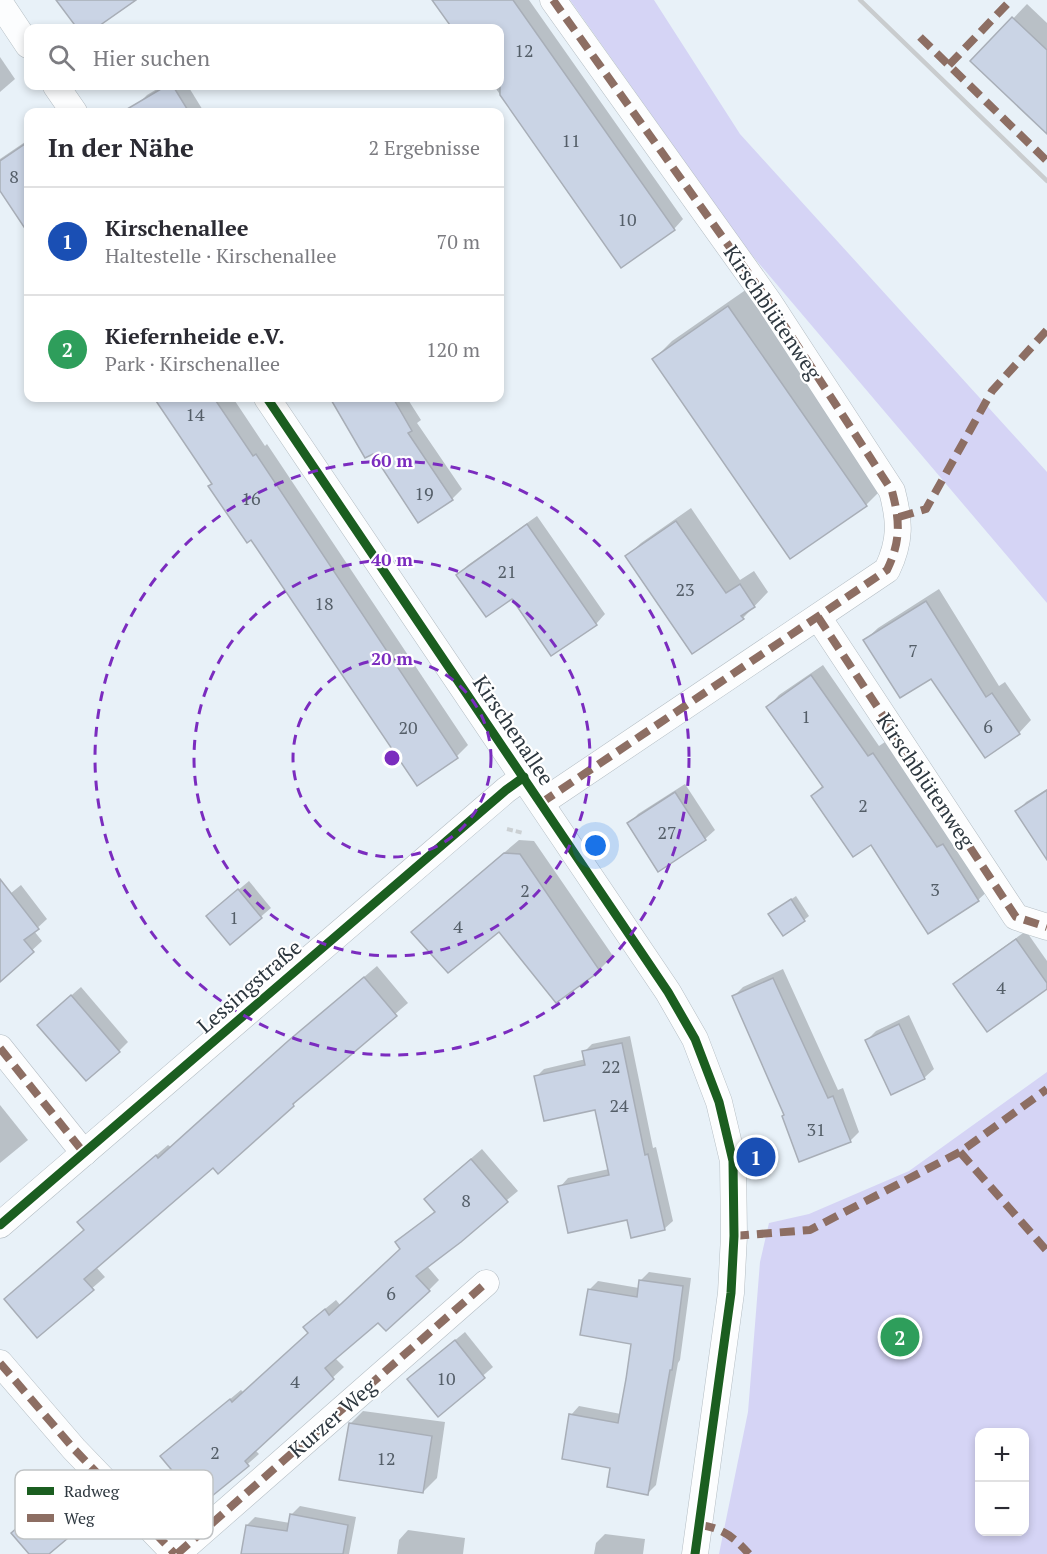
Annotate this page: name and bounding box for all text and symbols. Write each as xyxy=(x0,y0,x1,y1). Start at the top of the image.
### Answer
search box xyxy=(24,24,504,90)
house number: 12 xyxy=(514,38,534,62)
icon: search xyxy=(45,41,78,74)
text: Hier suchen xyxy=(93,43,210,72)
house number: 11 xyxy=(561,128,581,152)
text: In der Nähe xyxy=(48,130,194,164)
text: 2 Ergebnisse xyxy=(368,134,480,161)
house number: 8 xyxy=(9,164,19,188)
house number: 10 xyxy=(617,207,637,231)
text: Kirschenallee xyxy=(105,213,249,242)
text: 1 xyxy=(62,228,73,255)
text: 70 m xyxy=(437,228,480,255)
street label: Kirschblütenweg xyxy=(718,239,829,385)
text: Haltestelle · Kirschenallee xyxy=(105,242,336,269)
text: Kiefernheide e.V. xyxy=(105,321,285,350)
text: 2 xyxy=(62,336,73,363)
text: 120 m xyxy=(426,336,480,363)
text: Park · Kirschenallee xyxy=(105,350,280,377)
house number: 14 xyxy=(185,402,205,426)
text: 60 m xyxy=(371,448,413,472)
house number: 19 xyxy=(414,481,434,505)
house number: 16 xyxy=(241,486,261,510)
text: 40 m xyxy=(371,547,413,571)
house number: 21 xyxy=(497,559,517,583)
house number: 23 xyxy=(675,577,695,601)
house number: 18 xyxy=(314,591,334,615)
house number: 7 xyxy=(908,638,918,662)
text: 20 m xyxy=(371,646,413,670)
street label: Kirschenallee xyxy=(467,670,561,790)
house number: 1 xyxy=(801,704,811,728)
street label: Kirschblütenweg xyxy=(871,707,982,853)
house number: 6 xyxy=(983,714,993,738)
house number: 20 xyxy=(398,715,418,739)
centre of rings xyxy=(382,748,402,768)
house number: 2 xyxy=(858,793,868,817)
house number: 27 xyxy=(657,820,677,844)
your location xyxy=(581,831,610,860)
house number: 3 xyxy=(930,877,940,901)
house number: 2 xyxy=(520,878,530,902)
house number: 1 xyxy=(229,905,239,929)
house number: 4 xyxy=(453,914,463,938)
street label: Lessingstraße xyxy=(191,933,307,1039)
house number: 4 xyxy=(996,975,1006,999)
house number: 22 xyxy=(601,1054,621,1078)
house number: 24 xyxy=(609,1093,629,1117)
house number: 31 xyxy=(806,1117,826,1141)
pin: 1 xyxy=(736,1134,776,1180)
house number: 8 xyxy=(461,1188,471,1212)
house number: 6 xyxy=(386,1281,396,1305)
pin: 2 xyxy=(880,1314,920,1360)
house number: 10 xyxy=(436,1366,456,1390)
house number: 4 xyxy=(290,1369,300,1393)
street label: Kurzer Weg xyxy=(282,1372,382,1464)
map controls xyxy=(975,1428,1029,1536)
button: + xyxy=(975,1428,1029,1482)
house number: 2 xyxy=(210,1440,220,1464)
house number: 12 xyxy=(376,1446,396,1470)
legend xyxy=(15,1470,213,1539)
text: Radweg xyxy=(64,1480,120,1502)
button: − xyxy=(975,1482,1029,1536)
text: Weg xyxy=(64,1507,95,1529)

